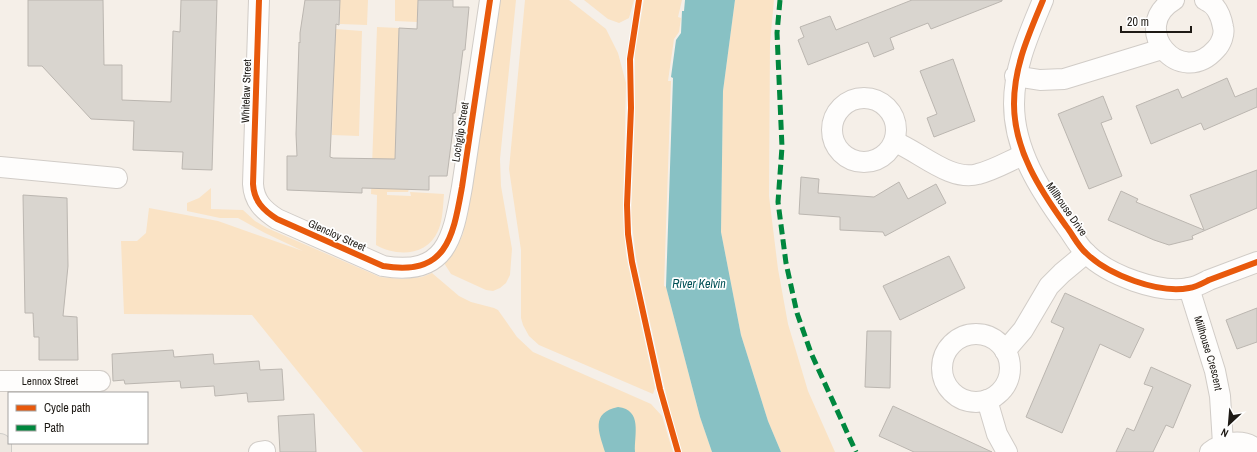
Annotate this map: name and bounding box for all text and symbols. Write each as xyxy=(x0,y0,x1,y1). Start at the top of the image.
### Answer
scale bar xyxy=(1121,8,1191,34)
text: 20 m xyxy=(1127,14,1149,30)
street label: Whitelaw Street xyxy=(238,58,254,123)
street label: Lochgilp Street xyxy=(448,100,472,163)
street label: Millhouse Drive xyxy=(1043,179,1091,239)
street label: Glencloy Street xyxy=(306,216,368,254)
water label: River Kelvin xyxy=(672,276,726,292)
street label: Millhouse Crescent xyxy=(1191,314,1226,392)
street label: Lennox Street xyxy=(22,374,79,388)
legend xyxy=(8,392,148,444)
text: Cycle path xyxy=(44,400,91,416)
north arrow xyxy=(1209,404,1249,444)
text: Path xyxy=(44,420,64,436)
text: N xyxy=(1219,425,1231,441)

